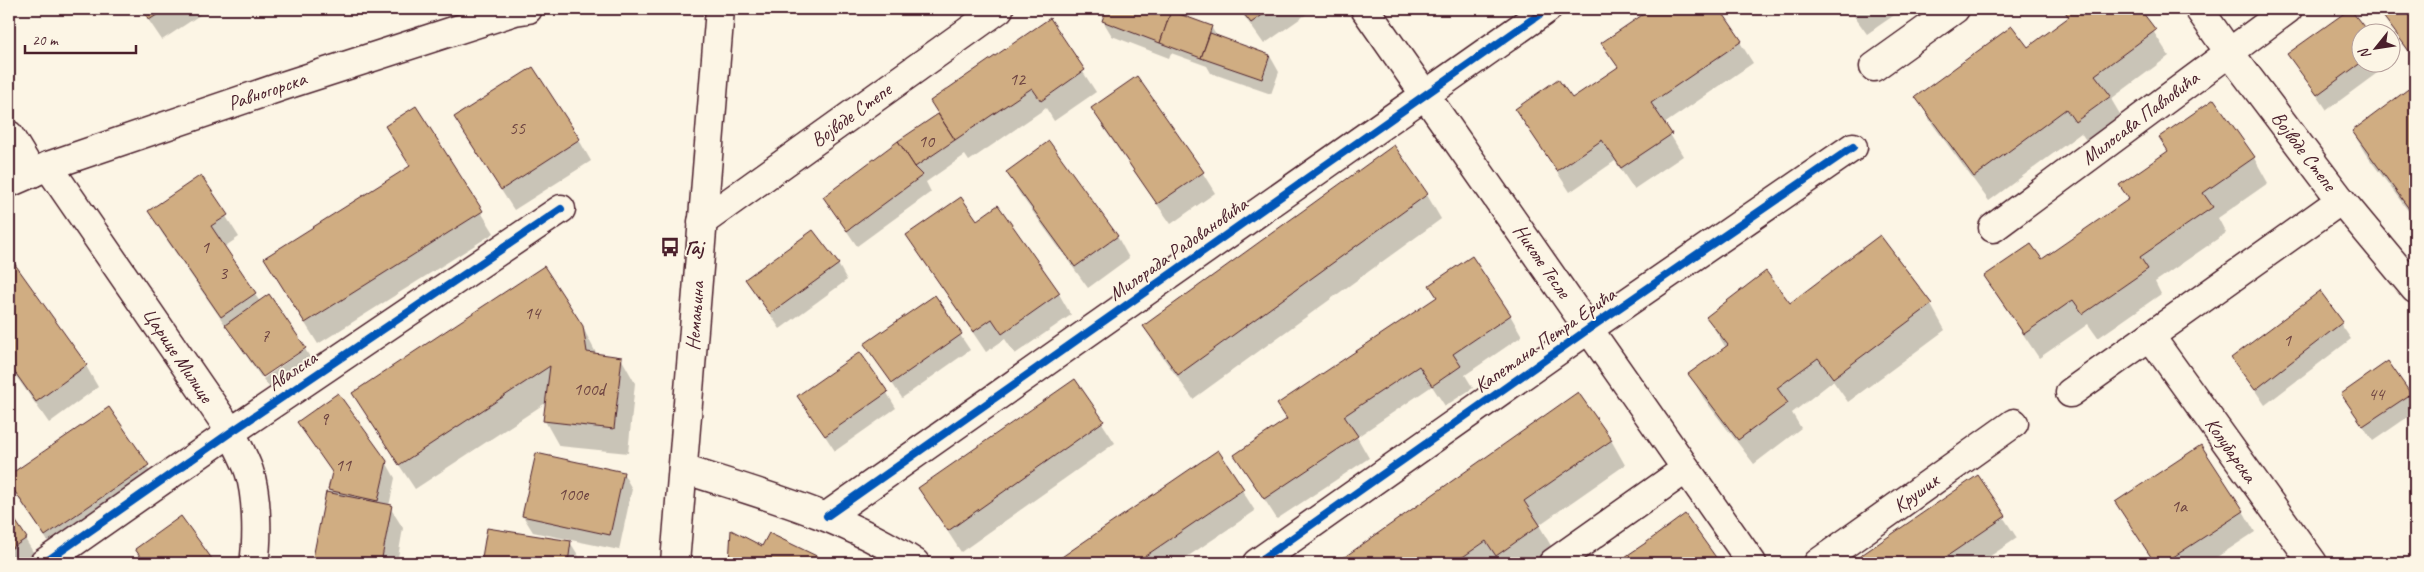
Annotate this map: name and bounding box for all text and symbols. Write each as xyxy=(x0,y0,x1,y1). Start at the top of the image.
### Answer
scale bar xyxy=(25,22,136,54)
north arrow xyxy=(2352,22,2402,72)
text: 20 m xyxy=(32,31,59,50)
text: N xyxy=(2354,44,2375,62)
street label: Милосава Павловића xyxy=(2076,65,2205,170)
street label: Равногорска xyxy=(225,66,311,116)
house number: 12 xyxy=(1009,68,1027,90)
street label: Војводе Степе xyxy=(806,77,897,153)
street label: Војводе Степе xyxy=(2266,106,2343,197)
house number: 55 xyxy=(509,117,526,139)
house number: 10 xyxy=(918,130,936,152)
street label: Милорада Радовановића xyxy=(1104,191,1253,306)
street label: Николе Тесле xyxy=(1508,219,1577,304)
place label: Гај xyxy=(685,235,706,260)
house number: 1 xyxy=(201,236,210,258)
bus stop icon: Гај xyxy=(659,236,681,258)
house number: 3 xyxy=(219,262,229,284)
street label: Немањина xyxy=(680,279,710,351)
street label: Капетана Петра Ерића xyxy=(1469,281,1622,398)
house number: 14 xyxy=(524,302,542,324)
street label: Царице Милице xyxy=(137,303,220,409)
house number: 7 xyxy=(261,325,270,347)
house number: 1 xyxy=(2283,329,2292,351)
street label: Авалска xyxy=(263,344,323,397)
house number: 100d xyxy=(573,378,608,400)
house number: 44 xyxy=(2368,383,2386,405)
house number: 9 xyxy=(320,408,330,430)
street label: Колубарска xyxy=(2200,413,2263,488)
house number: 11 xyxy=(335,454,352,476)
street label: Крушик xyxy=(1888,467,1945,518)
house number: 100e xyxy=(558,483,589,505)
house number: 1a xyxy=(2171,495,2188,517)

